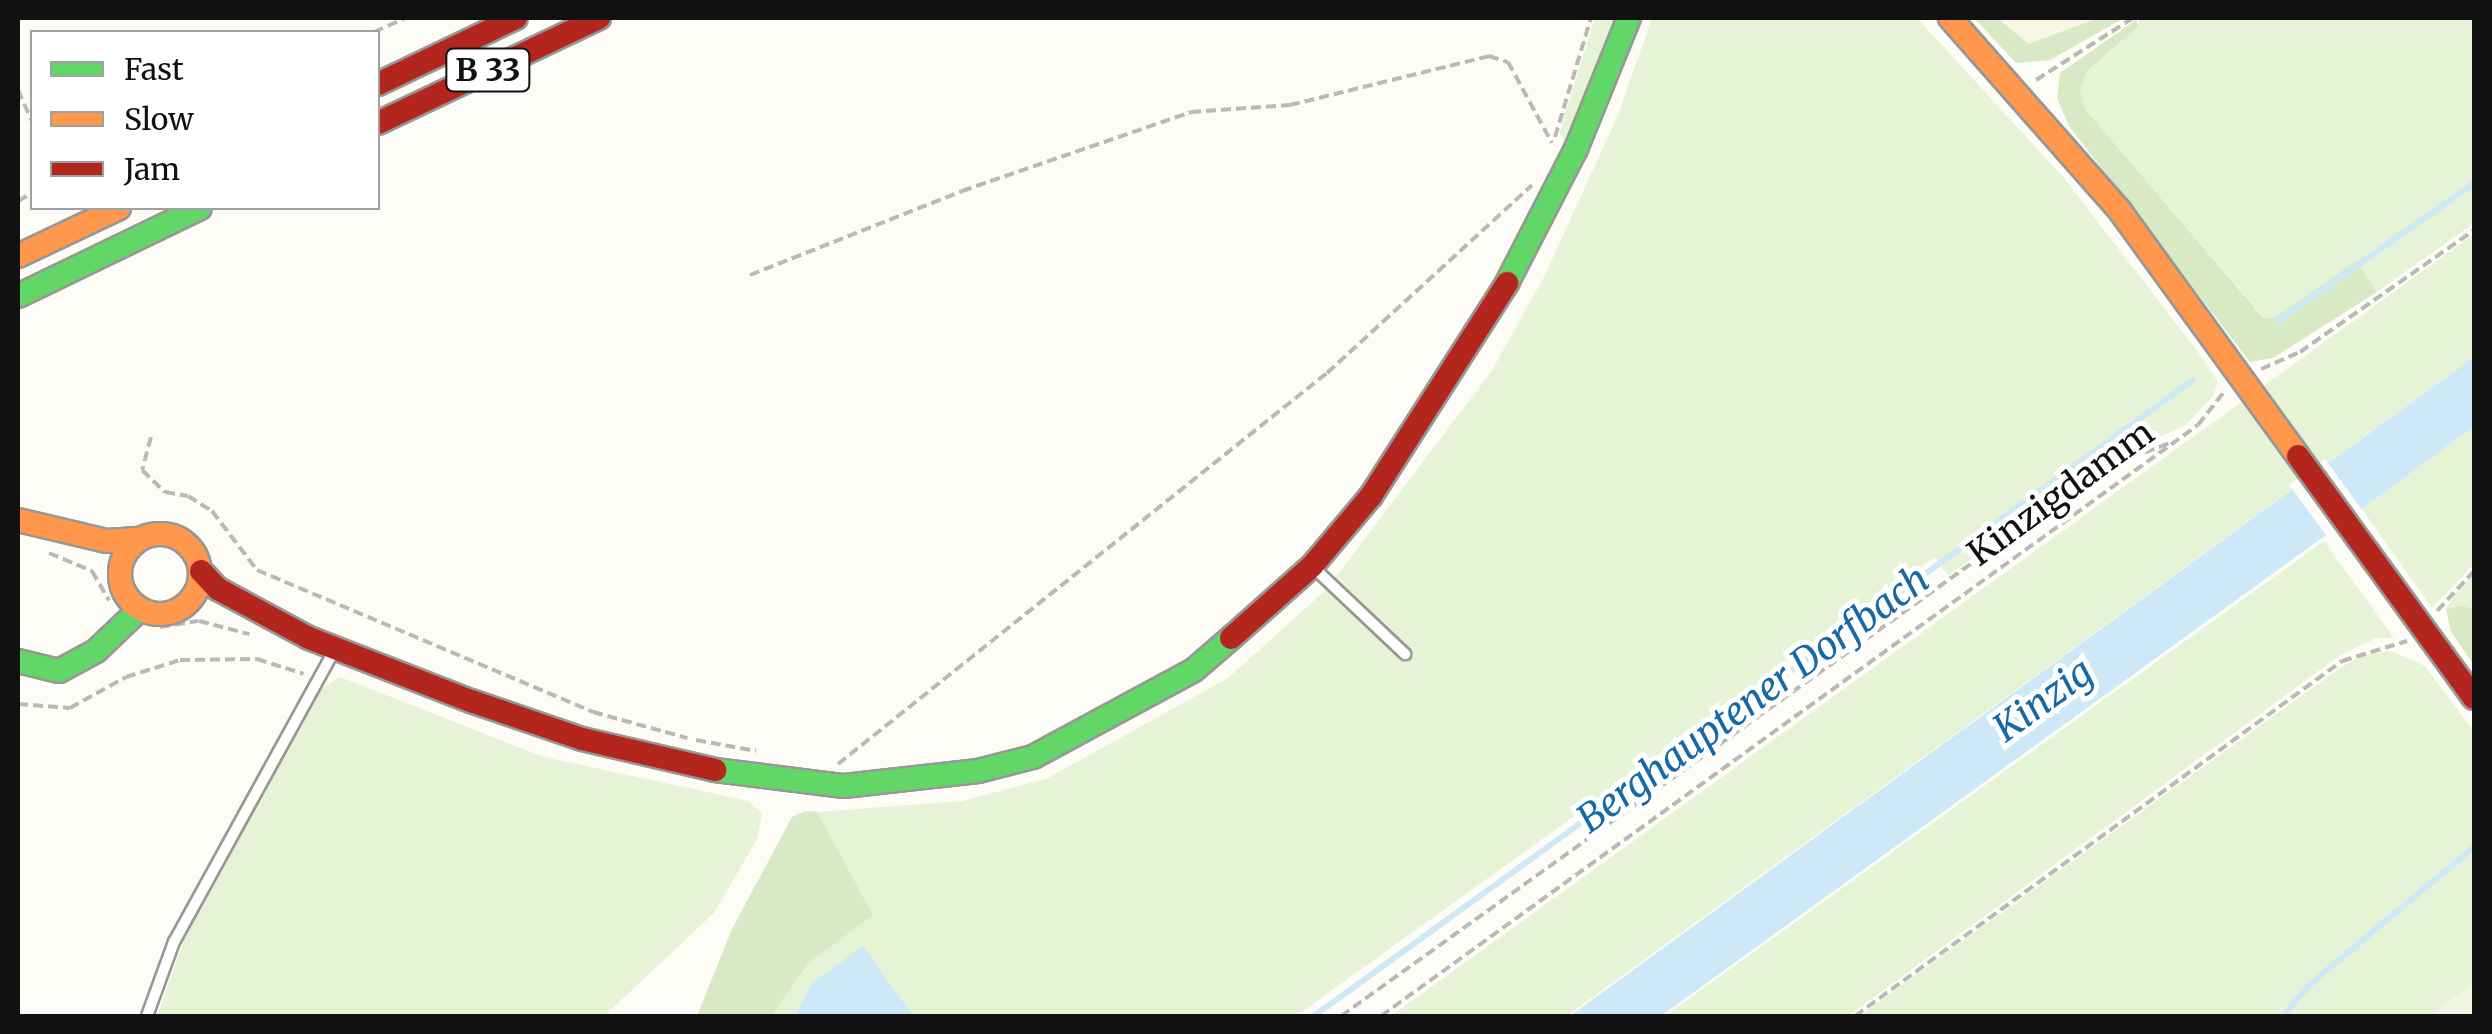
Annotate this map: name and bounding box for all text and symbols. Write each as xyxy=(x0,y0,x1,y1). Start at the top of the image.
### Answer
legend xyxy=(30,30,380,210)
road number: B 33 xyxy=(443,43,533,97)
text: Fast xyxy=(124,50,184,88)
text: Slow xyxy=(124,100,194,138)
text: Jam xyxy=(124,150,180,188)
street label: Kinzigdamm xyxy=(1960,411,2162,575)
water label: Berghauptener Dorfbach xyxy=(1568,556,1938,842)
water label: Kinzig xyxy=(1985,649,2101,751)

